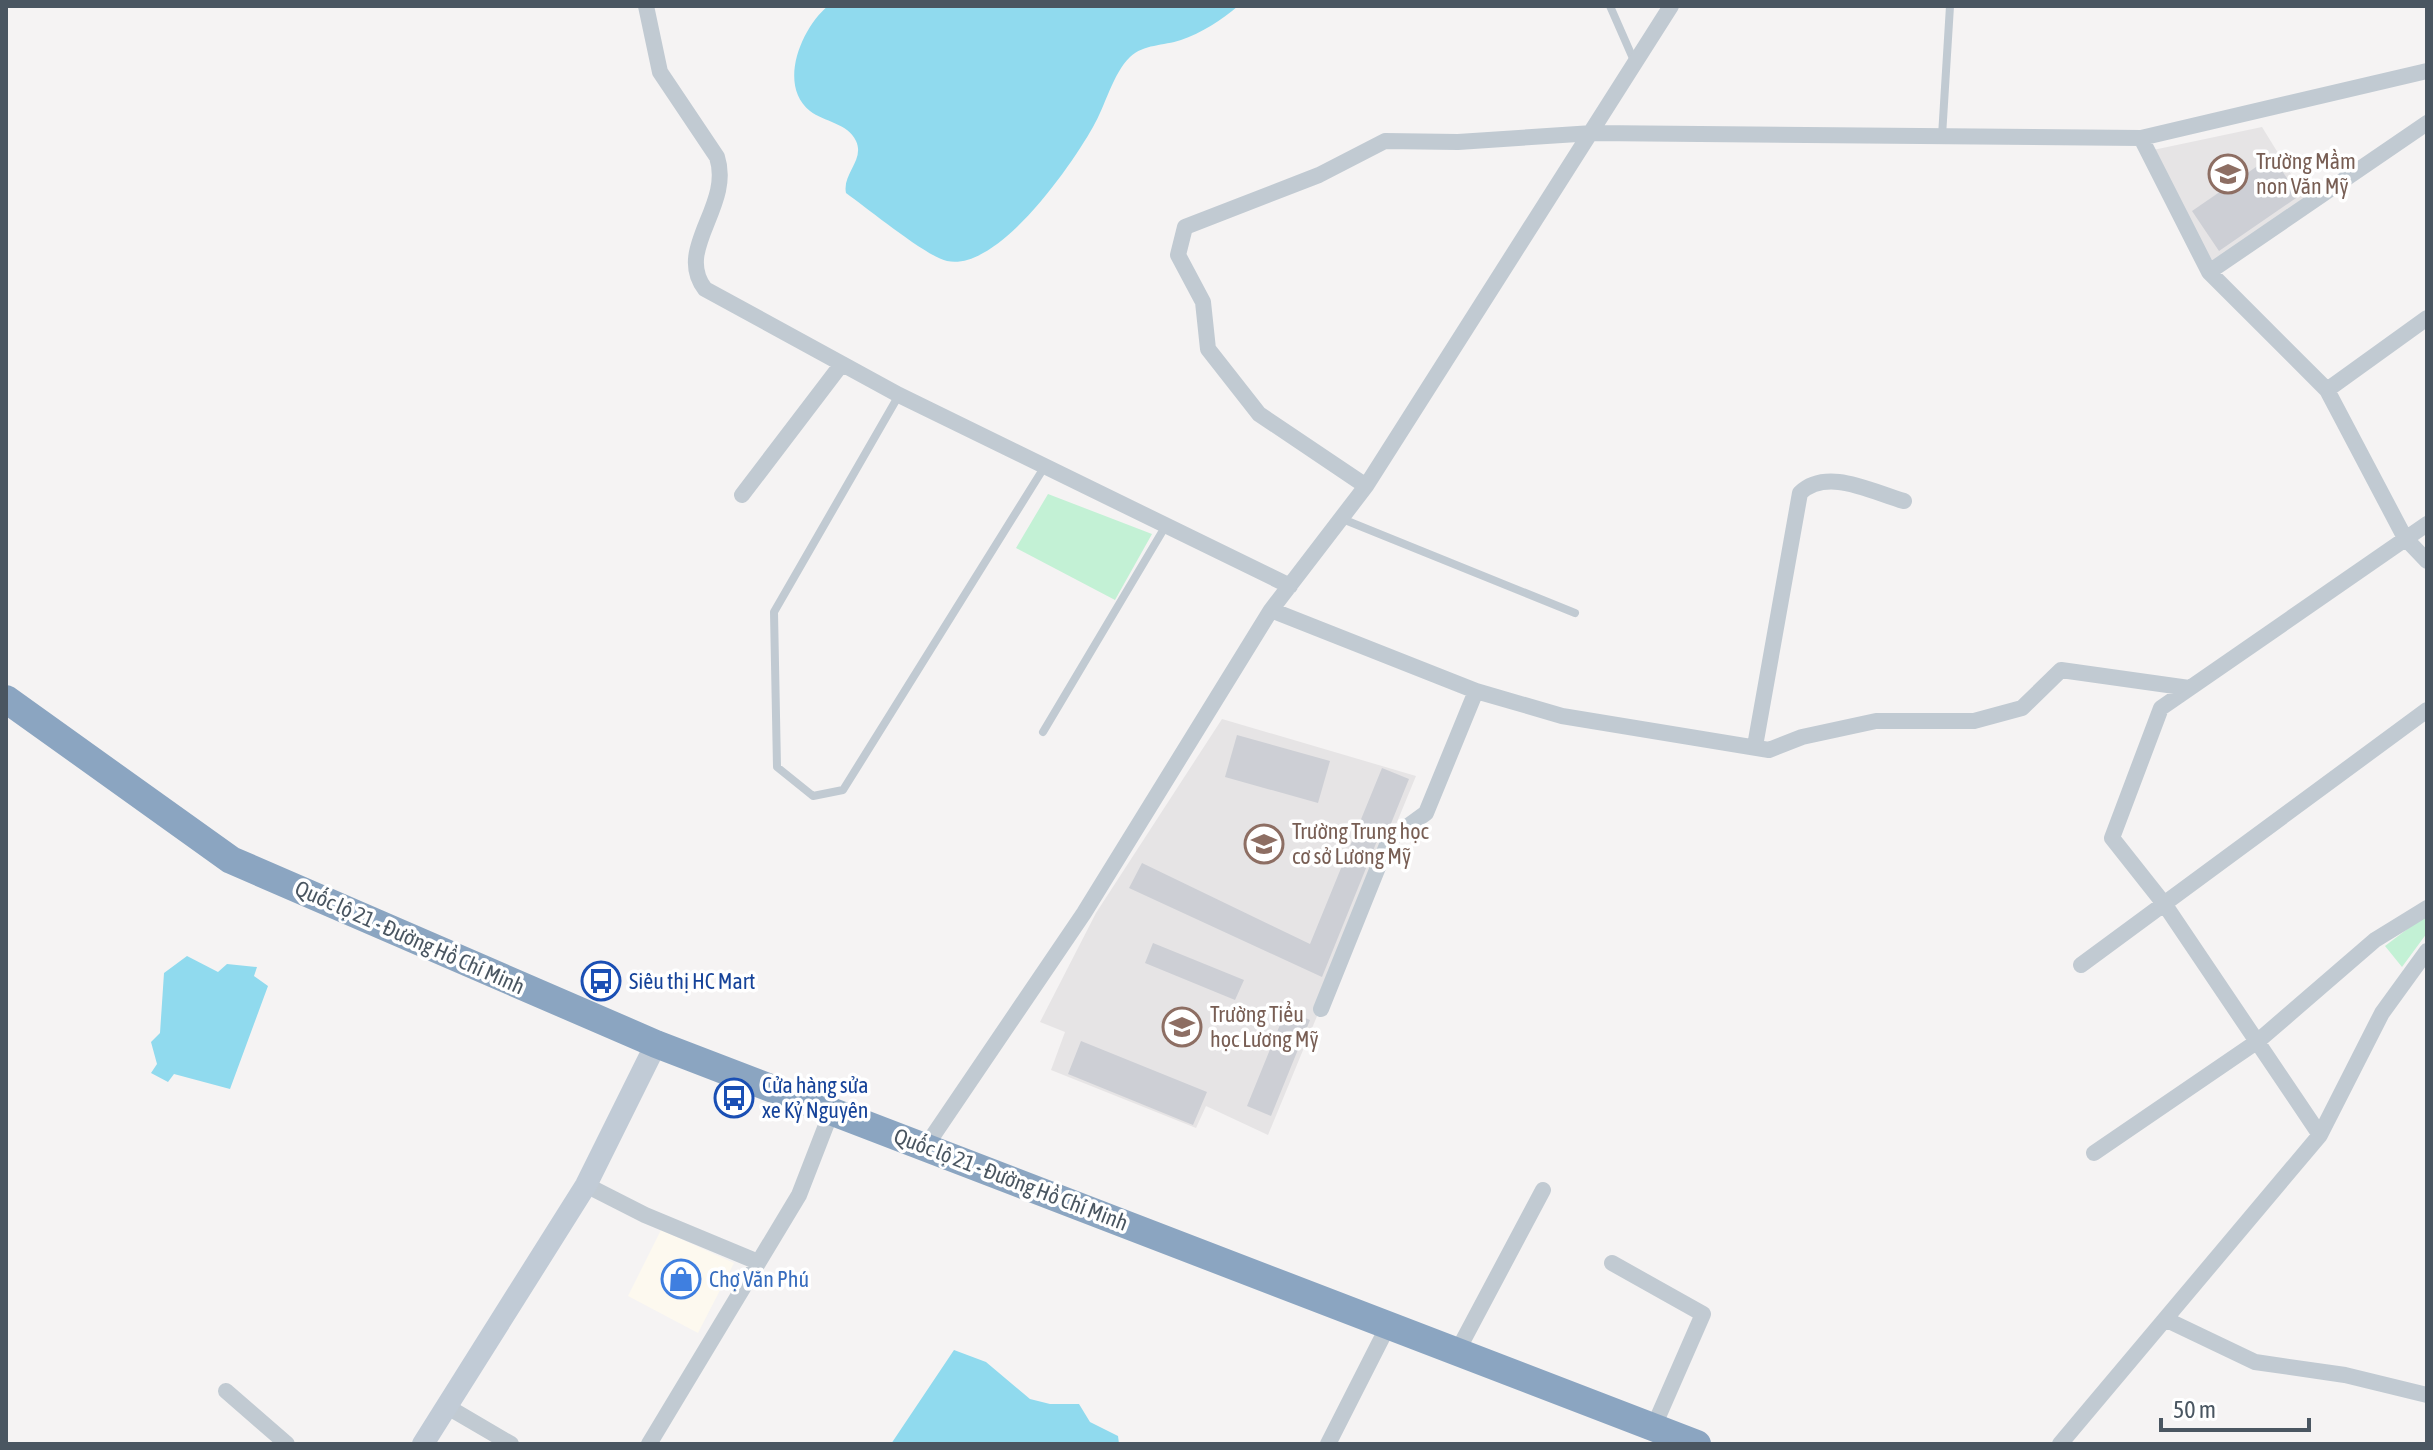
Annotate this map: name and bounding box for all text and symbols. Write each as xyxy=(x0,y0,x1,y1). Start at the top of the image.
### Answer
place label: Trường Mầm non Văn Mỹ xyxy=(2256,148,2356,199)
school or university icon: Trường Mầm non Văn Mỹ xyxy=(2207,153,2249,195)
place label: Trường Trung học cơ sở Lương Mỹ xyxy=(1292,818,1430,869)
school or university icon: Trường Trung học cơ sở Lương Mỹ xyxy=(1243,823,1285,865)
street label: Quốc lộ 21 - Đường Hồ Chí Minh xyxy=(291,875,529,999)
bus stop icon: Siêu thị HC Mart xyxy=(580,960,622,1002)
place label: Siêu thị HC Mart xyxy=(629,968,755,994)
place label: Trường Tiểu học Lương Mỹ xyxy=(1210,1001,1319,1052)
school or university icon: Trường Tiểu học Lương Mỹ xyxy=(1161,1006,1203,1048)
place label: Cửa hàng sửa xe Kỷ Nguyên xyxy=(762,1072,868,1123)
bus stop icon: Cửa hàng sửa xe Kỷ Nguyên xyxy=(713,1077,755,1119)
street label: Quốc lộ 21 - Đường Hồ Chí Minh xyxy=(890,1122,1132,1236)
shop icon: Chợ Văn Phú xyxy=(660,1258,702,1300)
place label: Chợ Văn Phú xyxy=(709,1266,809,1292)
scale bar xyxy=(2161,1382,2309,1432)
text: 50 m xyxy=(2173,1396,2216,1423)

